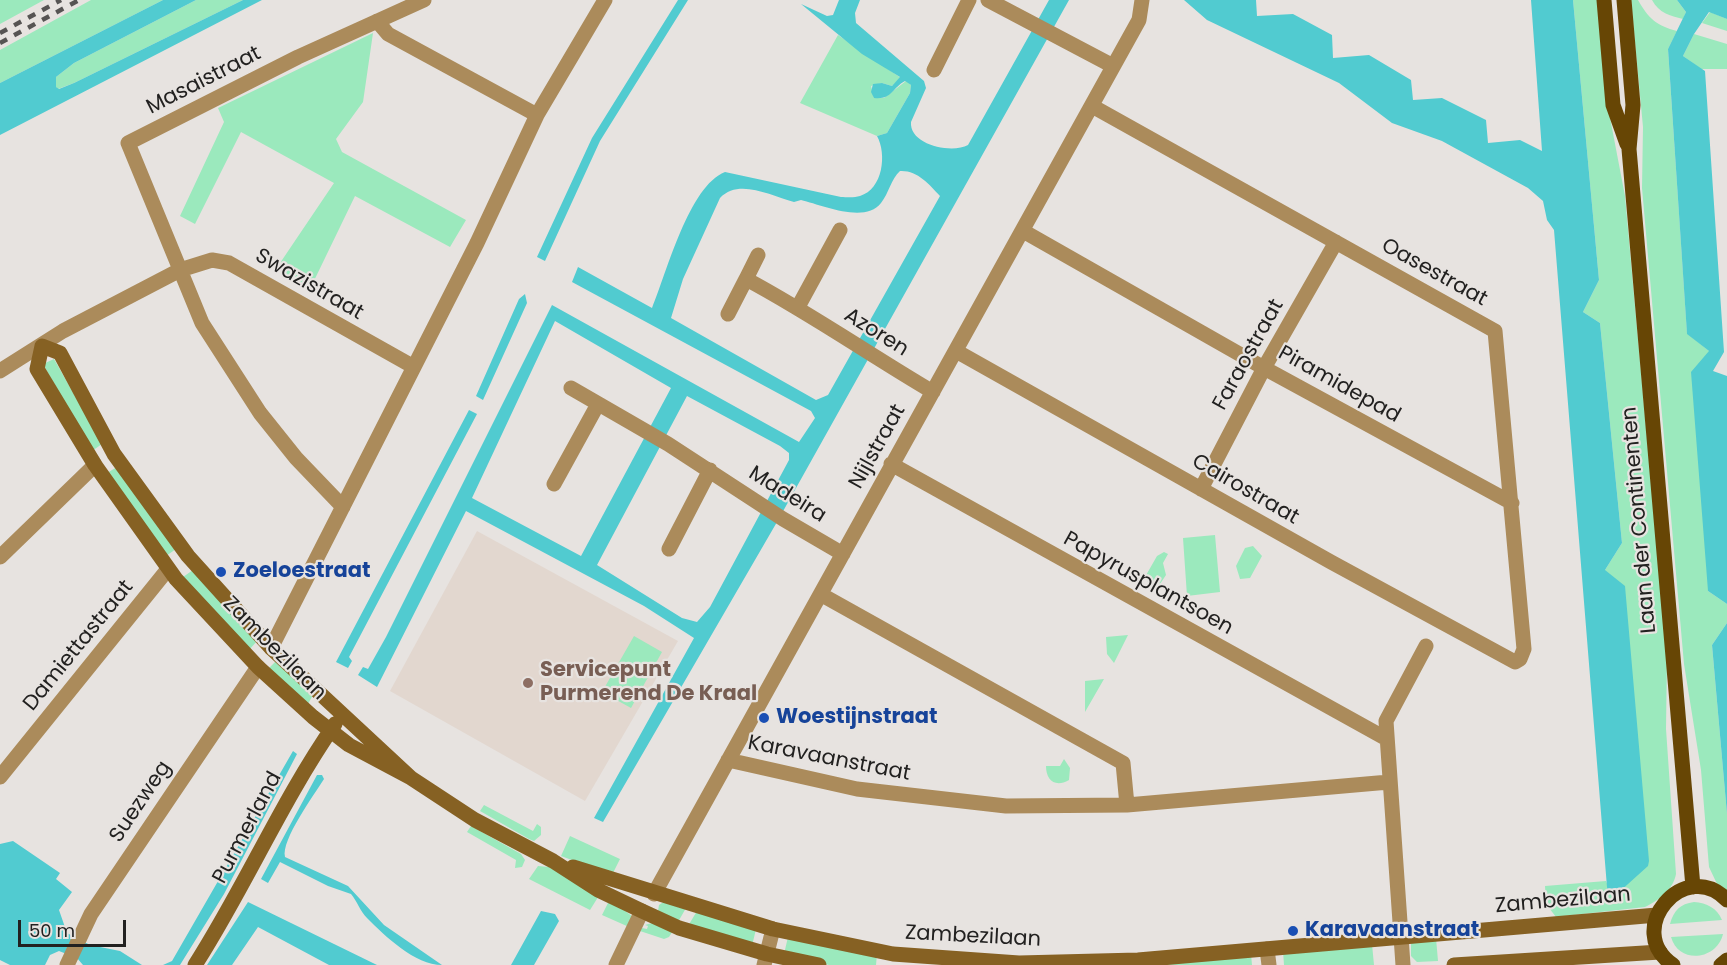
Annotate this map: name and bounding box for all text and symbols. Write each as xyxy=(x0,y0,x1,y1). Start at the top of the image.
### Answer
street label: Masaistraat xyxy=(143,41,265,121)
street label: Oasestraat xyxy=(1377,234,1491,312)
street label: Swazistraat xyxy=(250,244,368,326)
street label: Faraostraat xyxy=(1208,295,1290,415)
street label: Azoren xyxy=(839,303,913,363)
street label: Piramidepad xyxy=(1273,341,1405,429)
street label: Nijlstraat xyxy=(844,400,912,494)
street label: Laan der Continenten xyxy=(1618,406,1662,634)
street label: Cairostraat xyxy=(1187,449,1303,531)
street label: Madeira xyxy=(744,461,830,529)
street label: Papyrusplantsoen xyxy=(1059,527,1237,641)
place label: Zoeloestraat xyxy=(233,559,371,585)
marker: Zoeloestraat xyxy=(214,565,228,579)
street label: Damiettastraat xyxy=(19,576,139,716)
street label: Zambezilaan xyxy=(217,592,331,706)
place label: Servicepunt Purmerend De Kraal xyxy=(540,658,757,708)
marker: Servicepunt Purmerend De Kraal xyxy=(521,676,535,690)
place label: Woestijnstraat xyxy=(776,705,937,731)
marker: Woestijnstraat xyxy=(757,711,771,725)
street label: Karavaanstraat xyxy=(746,731,912,787)
street label: Suezweg xyxy=(105,756,177,848)
street label: Purmerland xyxy=(208,768,288,888)
street label: Zambezilaan xyxy=(1494,883,1632,919)
scale bar xyxy=(21,908,129,946)
text: 50 m xyxy=(29,918,75,943)
place label: Karavaanstraat xyxy=(1305,918,1479,944)
street label: Zambezilaan xyxy=(904,921,1042,953)
marker: Karavaanstraat xyxy=(1286,924,1300,938)

